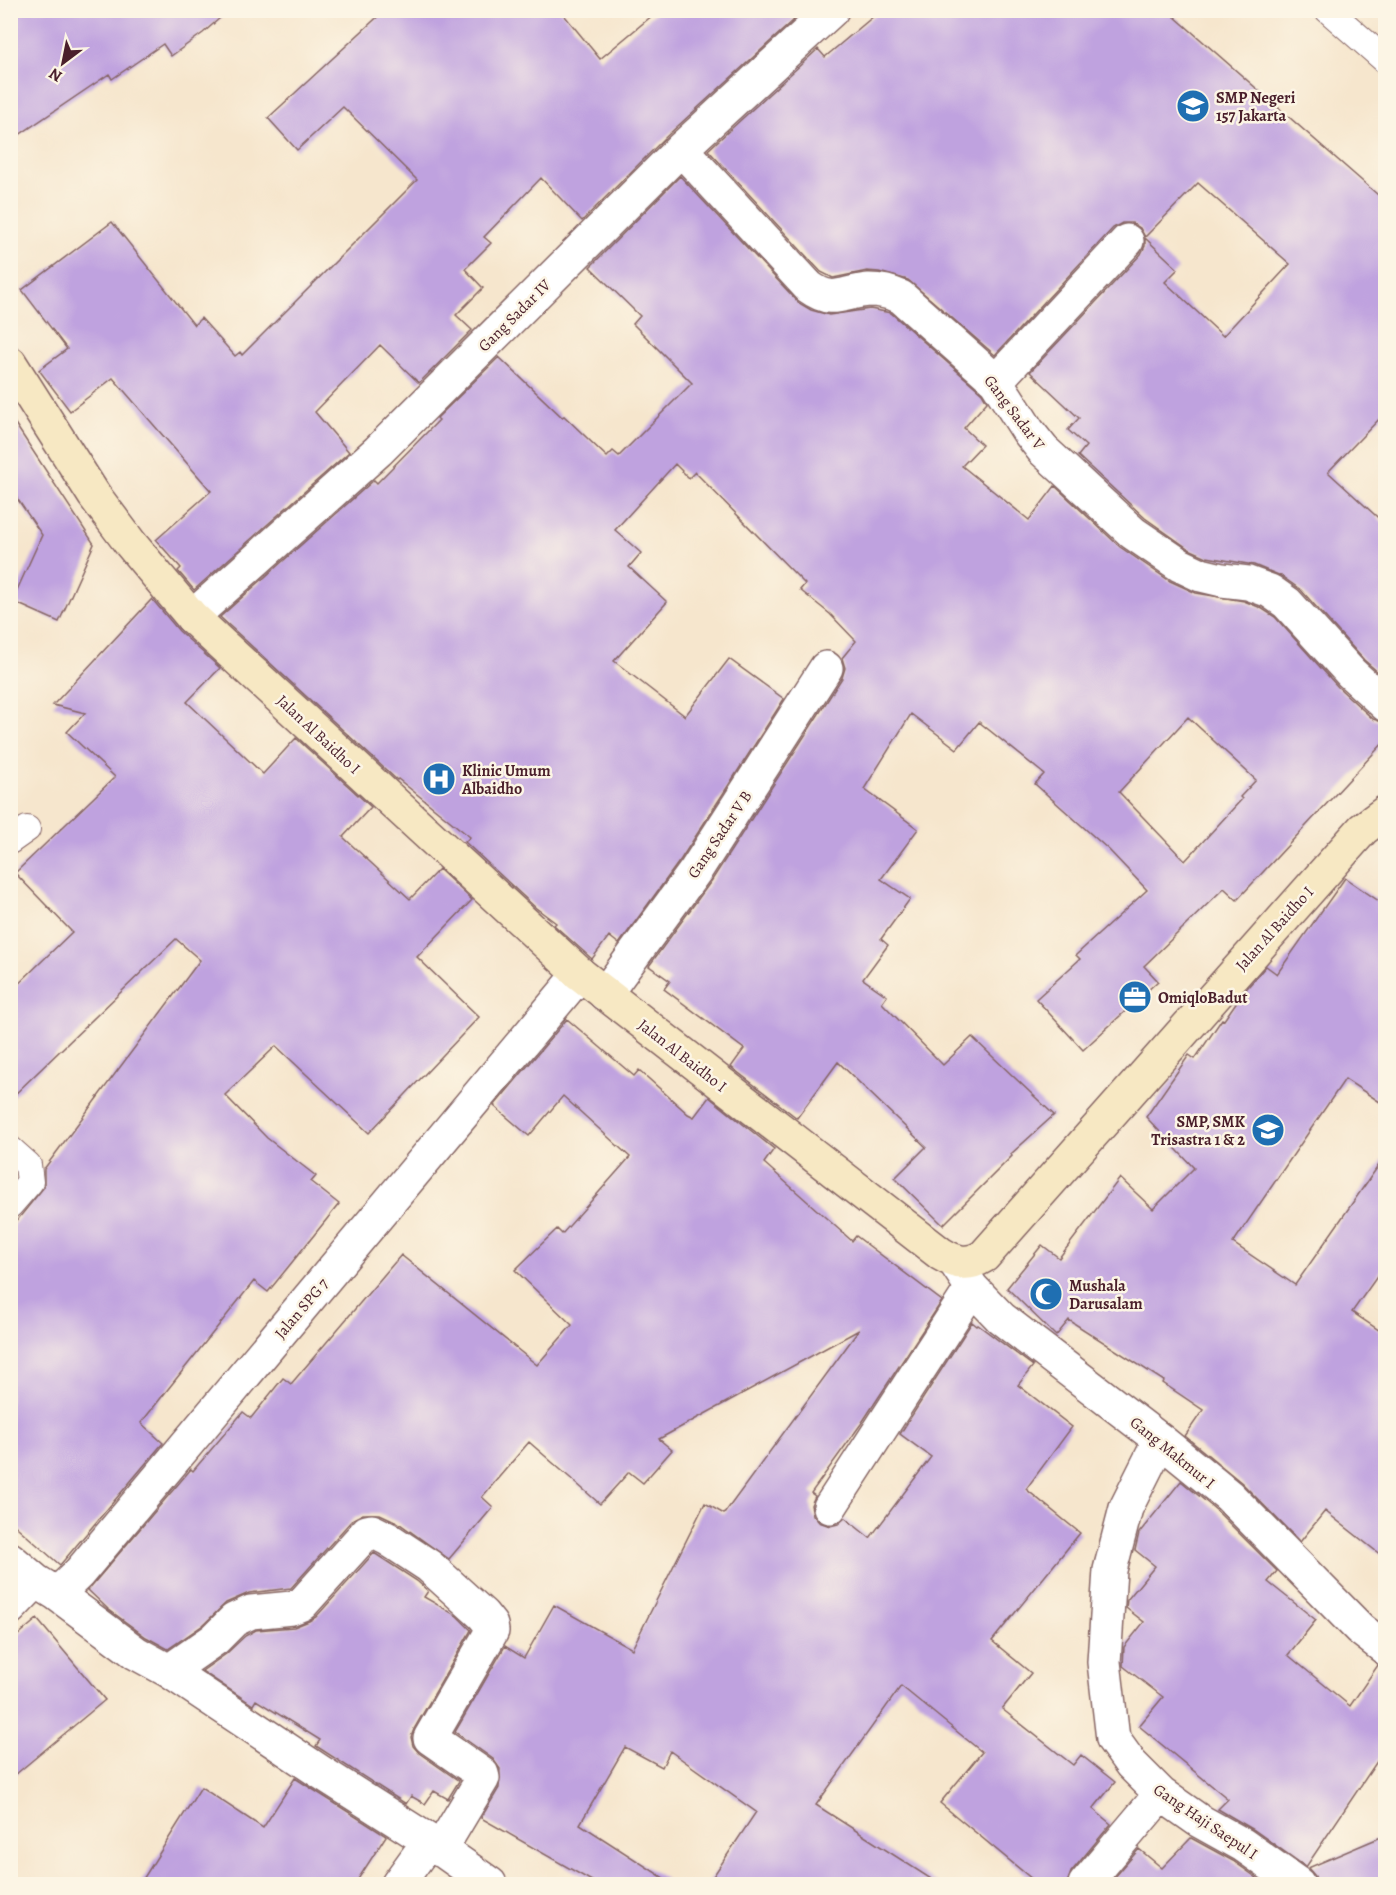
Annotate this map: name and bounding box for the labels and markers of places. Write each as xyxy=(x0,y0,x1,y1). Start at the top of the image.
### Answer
place label: SMP Negeri 157 Jakarta xyxy=(1216,87,1296,127)
school or university icon: SMP Negeri 157 Jakarta xyxy=(1175,88,1211,124)
place label: Klinic Umum Albaidho xyxy=(461,760,551,800)
hospital icon: Klinic Umum Albaidho xyxy=(421,761,457,797)
office icon: OmiqloBadut xyxy=(1117,979,1153,1015)
place label: OmiqloBadut xyxy=(1158,987,1248,1009)
place label: SMP, SMK Trisastra 1 & 2 xyxy=(1151,1111,1245,1151)
school or university icon: SMP, SMK Trisastra 1 & 2 xyxy=(1250,1112,1286,1148)
place label: Mushala Darusalam xyxy=(1069,1275,1143,1315)
mosque icon: Mushala Darusalam xyxy=(1028,1276,1064,1312)

